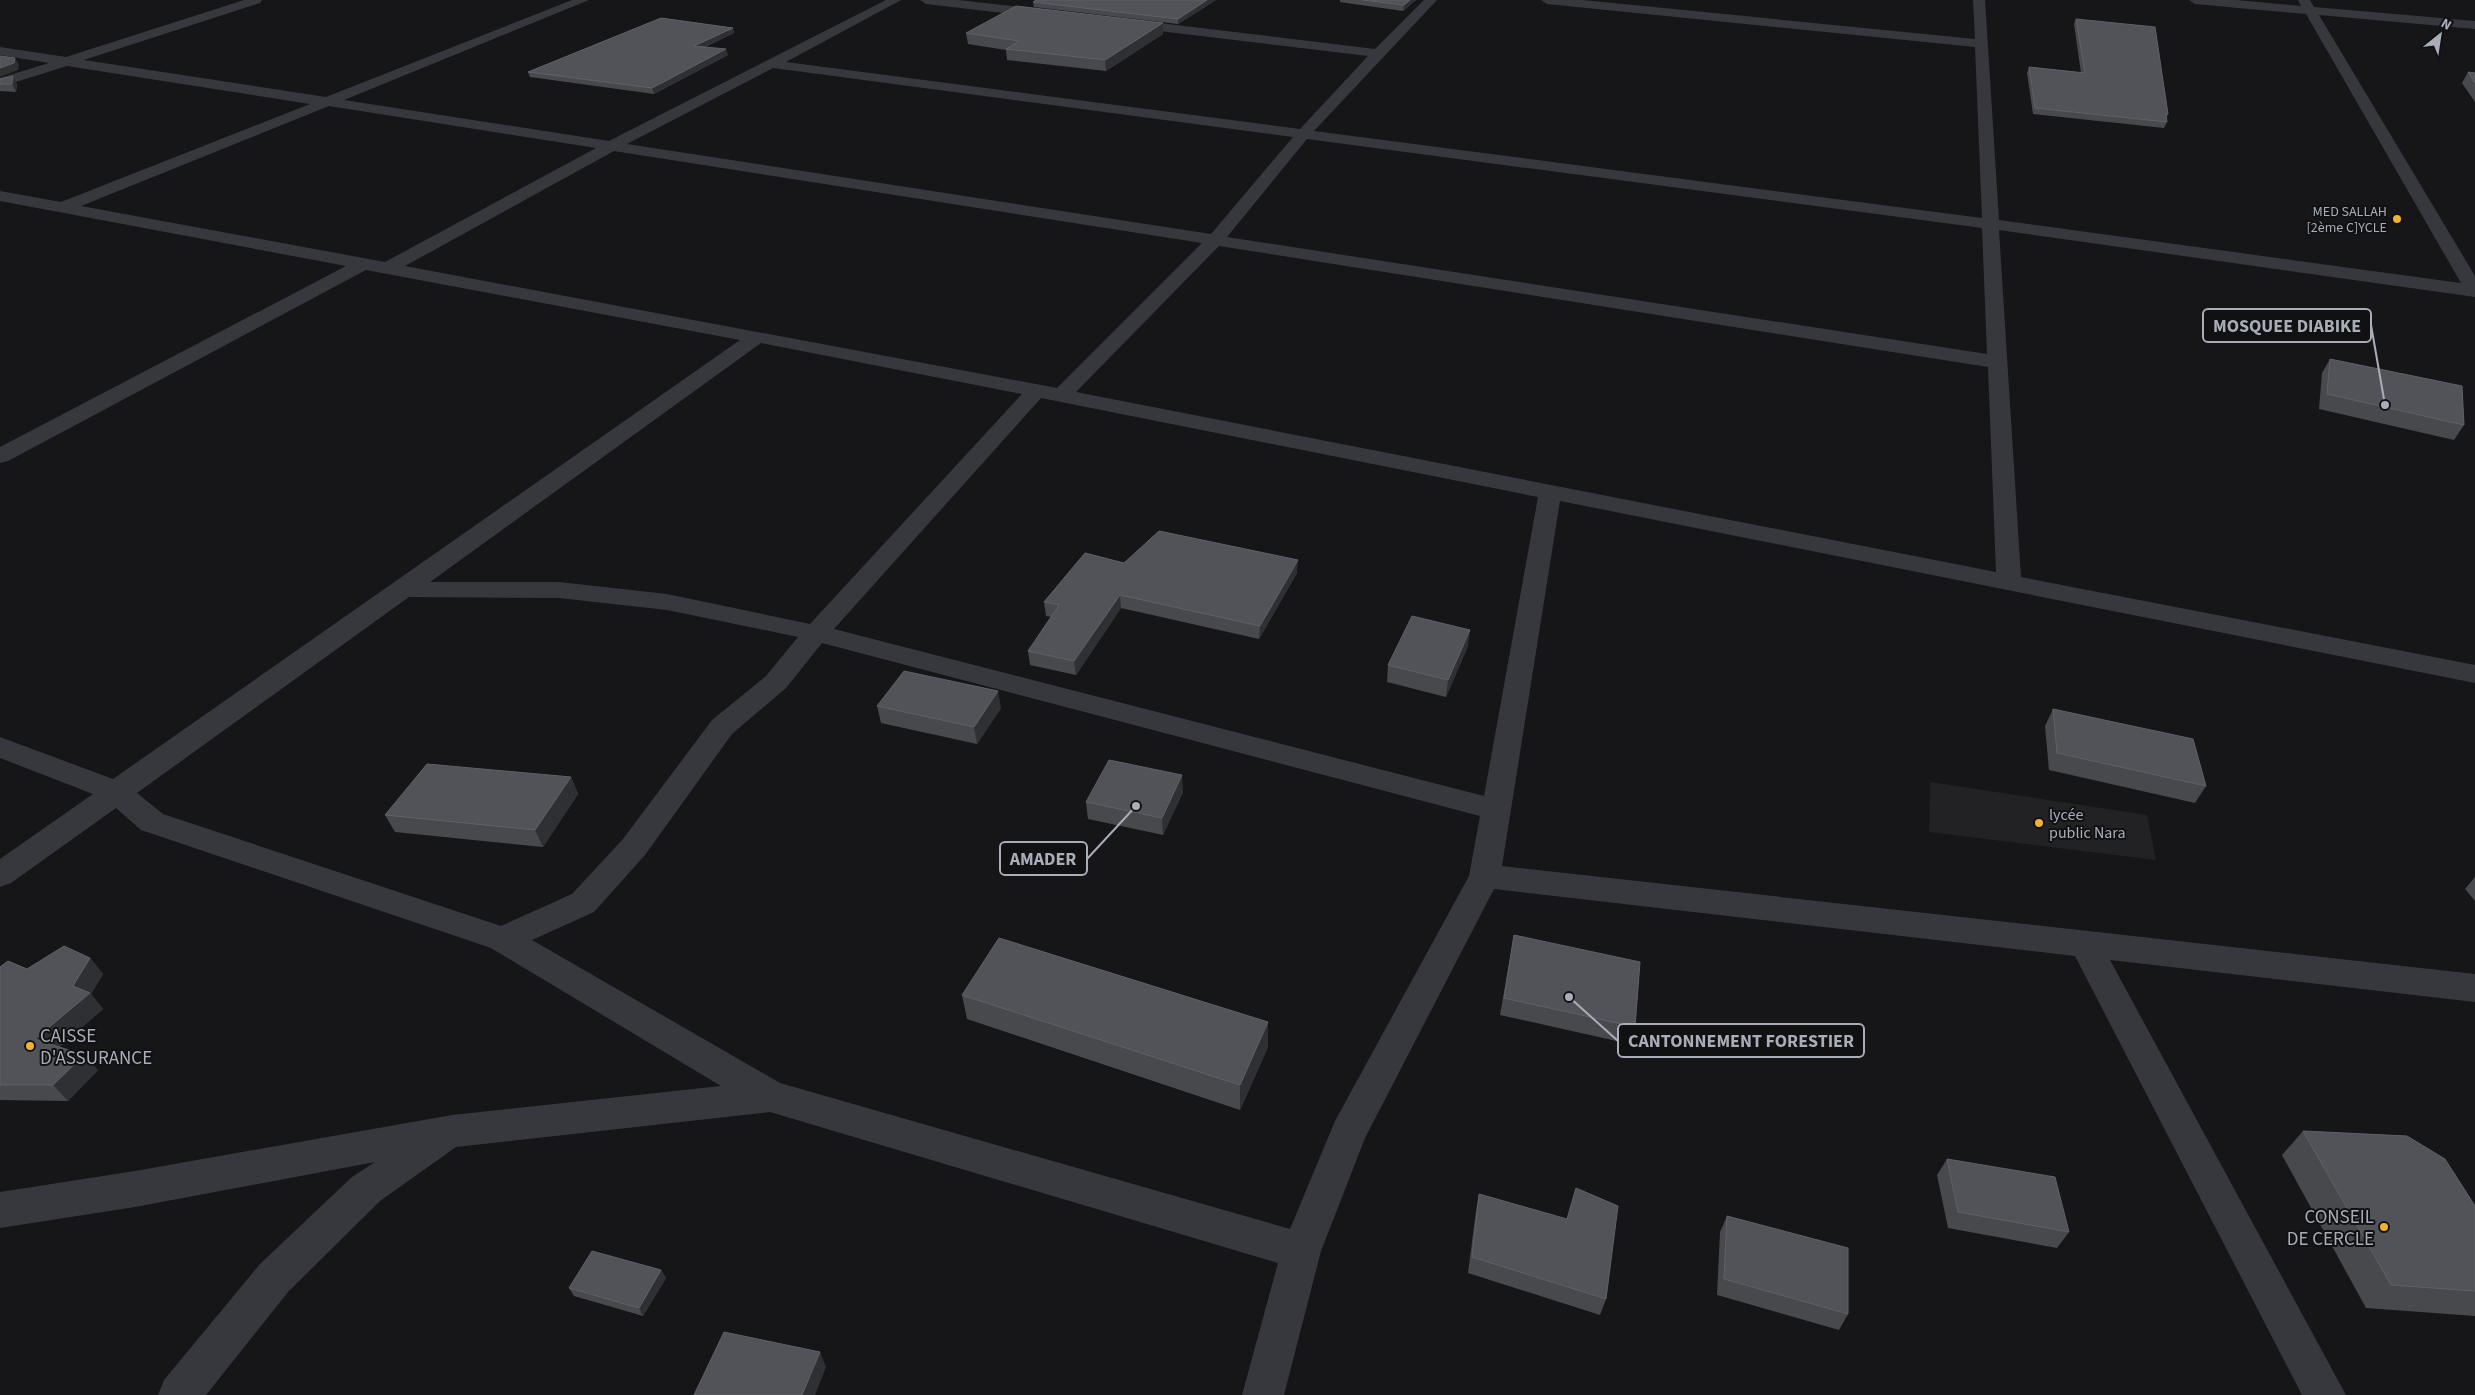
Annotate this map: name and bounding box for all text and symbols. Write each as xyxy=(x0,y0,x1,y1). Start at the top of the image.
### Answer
north arrow xyxy=(2415,10,2465,60)
text: N xyxy=(2437,14,2455,36)
place label: MED SALLAH [2ème C]YCLE xyxy=(2307,202,2387,238)
marker: MED SALLAH [2ème C]YCLE xyxy=(2391,213,2403,225)
callout: MOSQUEE DIABIKE xyxy=(2203,309,2371,342)
text: MOSQUEE DIABIKE xyxy=(2213,314,2361,339)
place label: lycée public Nara xyxy=(2049,804,2126,844)
marker: lycée public Nara xyxy=(2033,817,2045,829)
callout: AMADER xyxy=(1000,842,1087,875)
text: AMADER xyxy=(1009,847,1076,872)
place label: CAISSE D'ASSURANCE xyxy=(40,1023,152,1072)
callout: CANTONNEMENT FORESTIER xyxy=(1618,1024,1864,1057)
text: CANTONNEMENT FORESTIER xyxy=(1628,1029,1854,1054)
marker: CAISSE D'ASSURANCE xyxy=(24,1040,36,1052)
place label: CONSEIL DE CERCLE xyxy=(2287,1204,2374,1253)
marker: CONSEIL DE CERCLE xyxy=(2378,1221,2390,1233)

